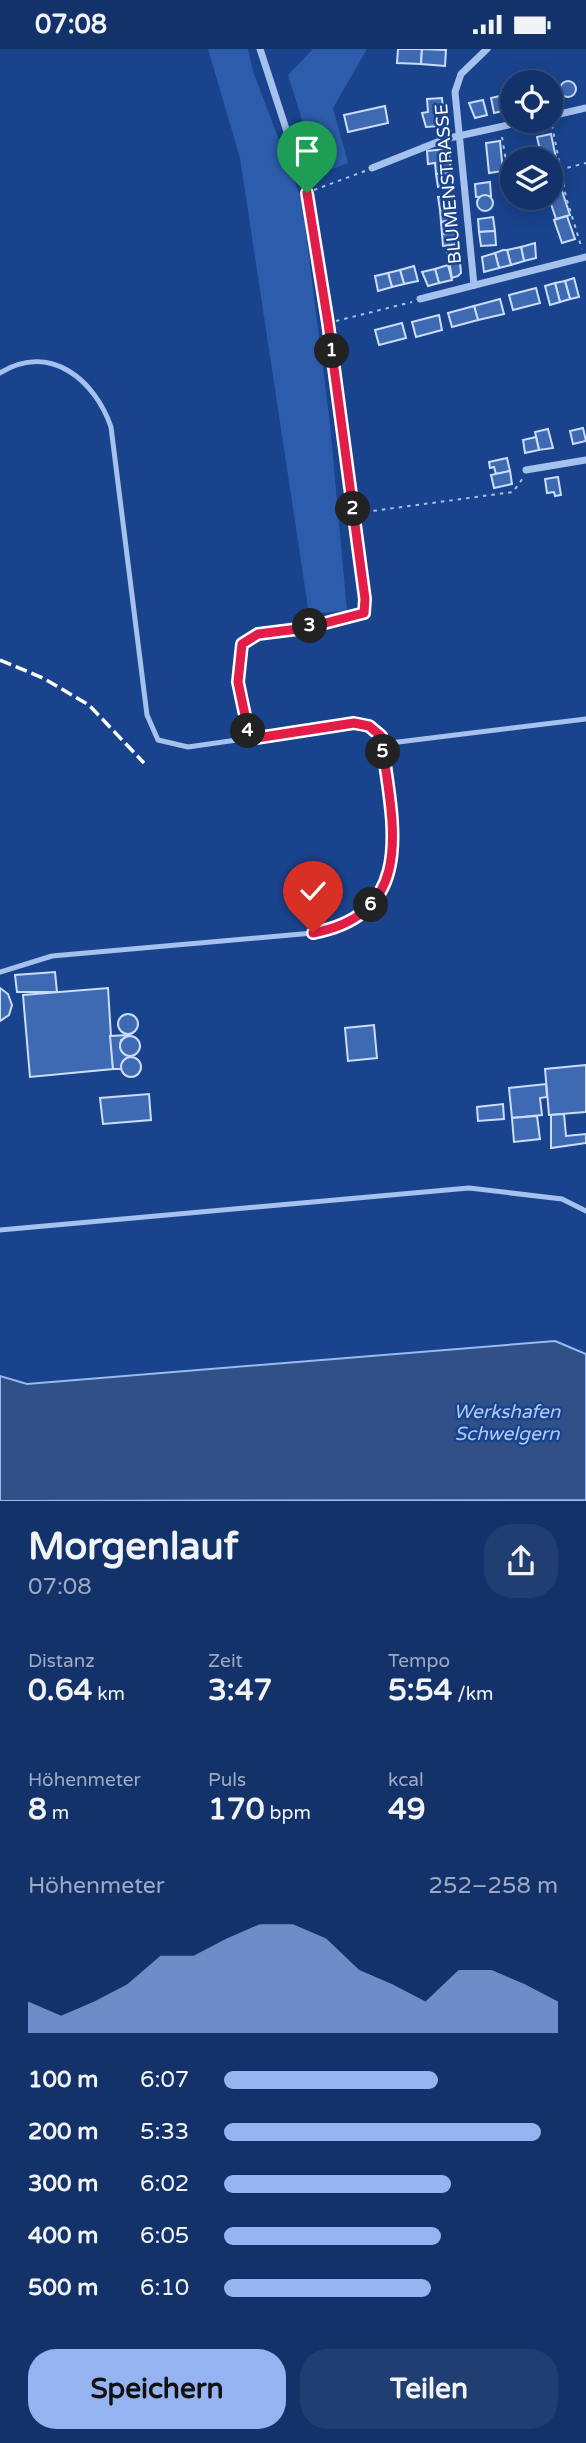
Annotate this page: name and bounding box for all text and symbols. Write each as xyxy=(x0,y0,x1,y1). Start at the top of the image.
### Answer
text: 07:08 xyxy=(35,9,107,40)
map controls xyxy=(500,70,563,210)
button: locate xyxy=(500,70,563,133)
street label: BLUMENSTRASSE xyxy=(430,103,466,265)
pin xyxy=(277,121,337,193)
icon: arrive xyxy=(288,132,326,170)
button: layers xyxy=(500,147,563,210)
pin: 1 xyxy=(314,333,350,369)
text: 1 xyxy=(326,339,337,361)
pin: 2 xyxy=(336,491,370,526)
text: 2 xyxy=(347,497,358,519)
pin: 3 xyxy=(292,609,328,643)
text: 3 xyxy=(304,614,315,636)
pin: 4 xyxy=(230,713,266,749)
text: 4 xyxy=(242,719,253,741)
pin: 5 xyxy=(366,735,400,769)
text: 5 xyxy=(377,740,388,762)
pin xyxy=(283,861,343,933)
icon: check xyxy=(294,872,332,910)
pin: 6 xyxy=(354,887,388,923)
text: 6 xyxy=(365,893,376,915)
water label: Werkshafen Schwelgern xyxy=(454,1401,561,1445)
text: Morgenlauf xyxy=(28,1524,238,1570)
button: share xyxy=(484,1524,558,1598)
text: 07:08 xyxy=(28,1573,92,1601)
text: Distanz xyxy=(28,1650,95,1672)
text: Zeit xyxy=(208,1650,243,1672)
text: Tempo xyxy=(388,1650,450,1672)
text: 0.64 xyxy=(28,1672,92,1709)
text: 3:47 xyxy=(208,1672,272,1709)
text: 5:54 xyxy=(388,1672,452,1709)
text: km xyxy=(92,1683,125,1705)
text: /km xyxy=(452,1683,493,1705)
text: Höhenmeter xyxy=(28,1769,141,1791)
text: Puls xyxy=(208,1769,246,1791)
text: kcal xyxy=(388,1769,424,1791)
text: 8 xyxy=(28,1791,47,1828)
text: 170 xyxy=(208,1791,265,1828)
text: 49 xyxy=(388,1791,426,1828)
text: m xyxy=(47,1802,69,1824)
text: bpm xyxy=(265,1802,311,1824)
text: Höhenmeter xyxy=(28,1872,165,1900)
text: 252–258 m xyxy=(429,1872,558,1900)
text: 100 m xyxy=(28,2066,98,2094)
text: 6:07 xyxy=(140,2066,189,2094)
text: 200 m xyxy=(28,2118,98,2146)
text: 5:33 xyxy=(140,2118,189,2146)
text: 300 m xyxy=(28,2170,98,2198)
text: 6:02 xyxy=(140,2170,189,2198)
text: 400 m xyxy=(28,2222,98,2250)
text: 6:05 xyxy=(140,2222,189,2250)
text: 500 m xyxy=(28,2274,98,2302)
text: 6:10 xyxy=(140,2274,189,2302)
button: Speichern xyxy=(28,2349,286,2429)
button: Teilen xyxy=(300,2349,558,2429)

